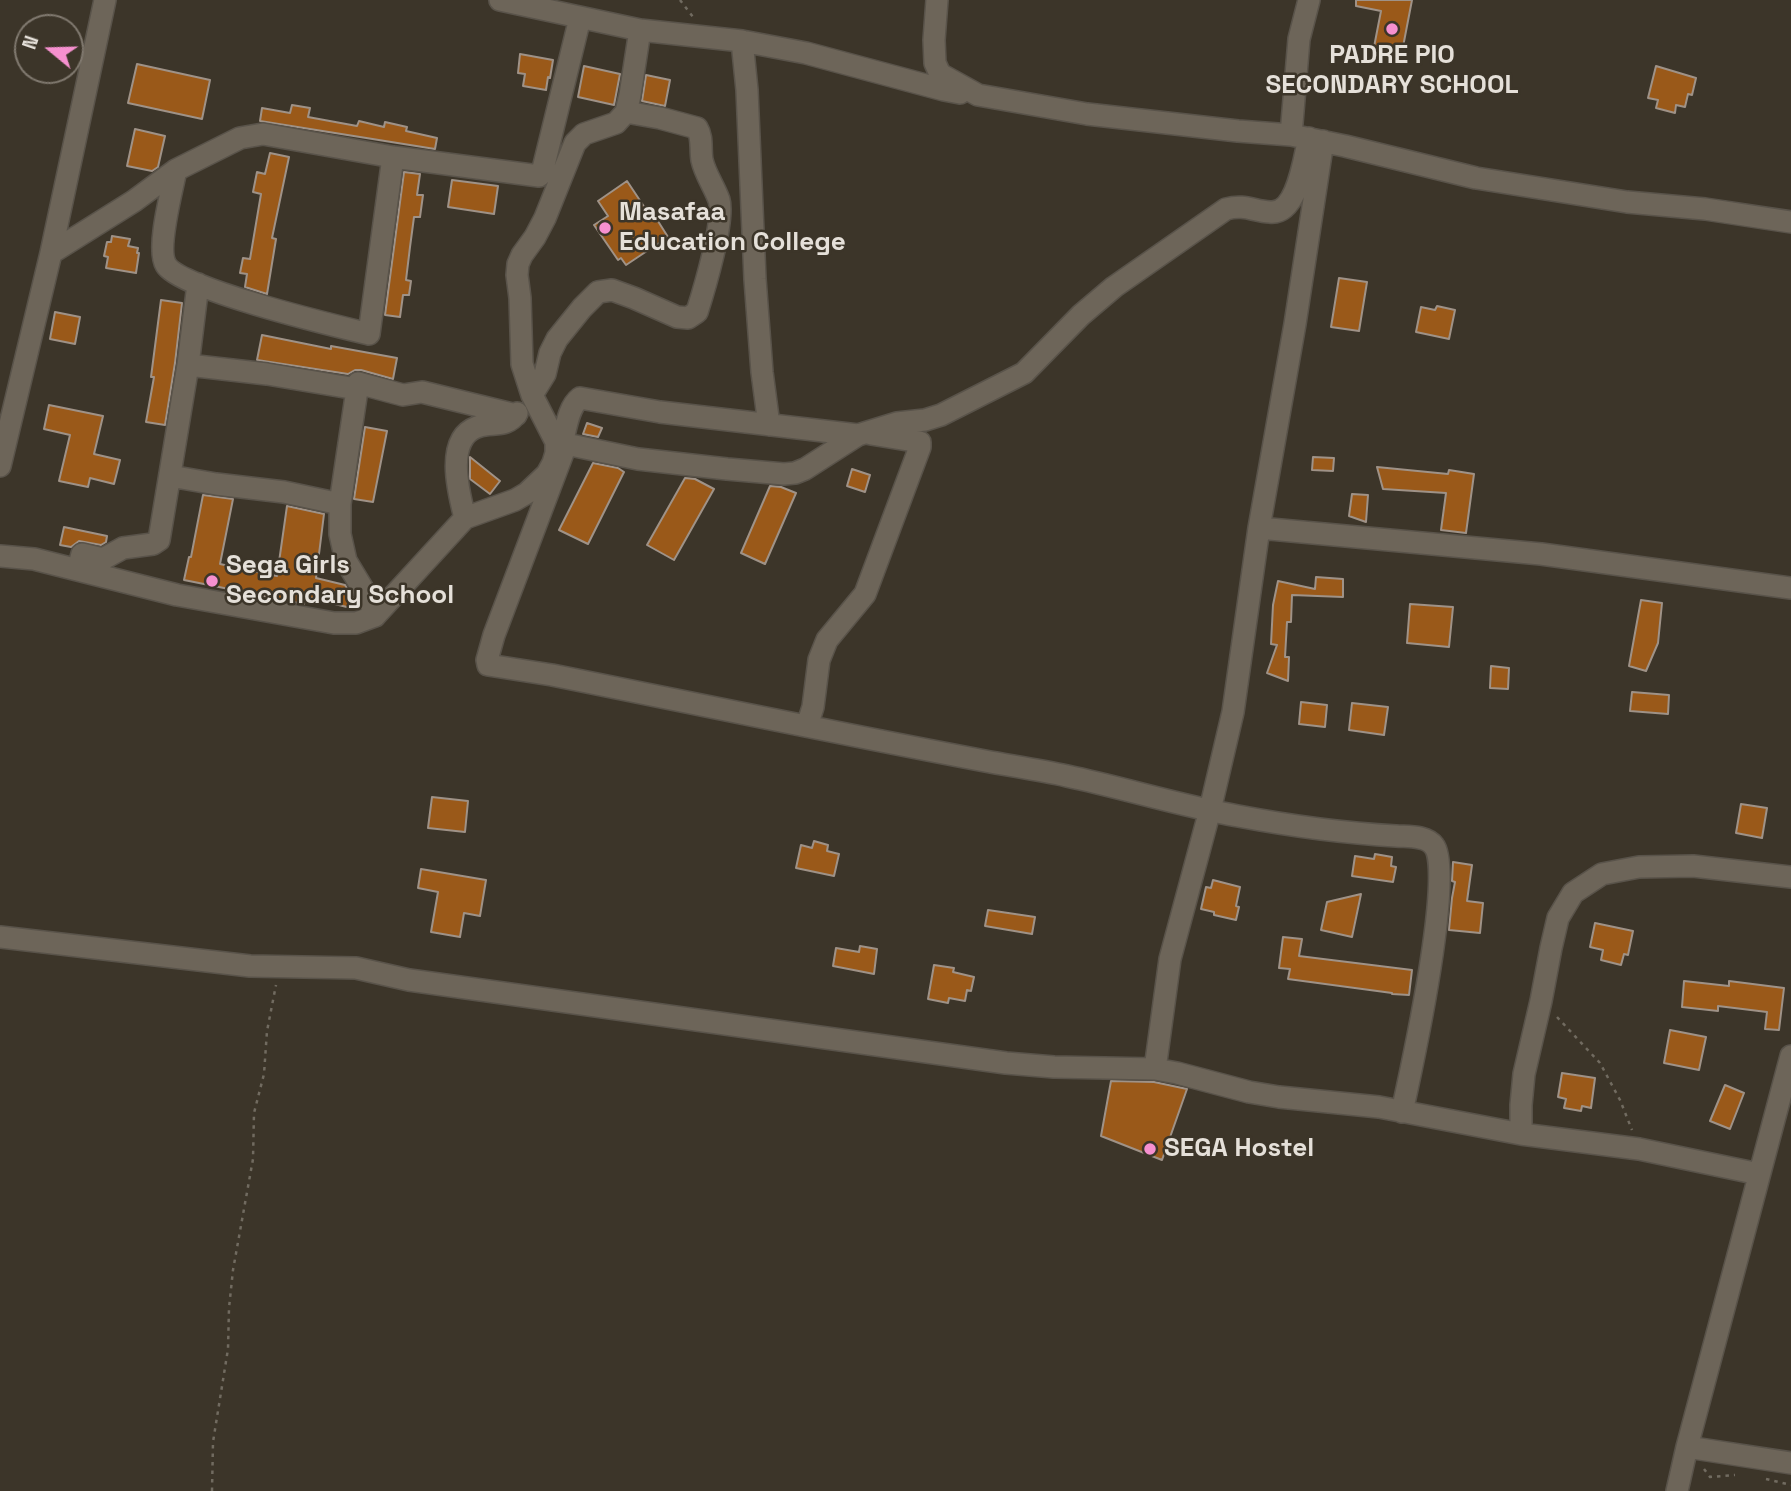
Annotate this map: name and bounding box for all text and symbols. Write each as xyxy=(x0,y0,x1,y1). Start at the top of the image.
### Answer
north arrow xyxy=(14,14,84,84)
marker: PADRE PIO SECONDARY SCHOOL xyxy=(1384,21,1400,37)
text: N xyxy=(17,33,44,53)
place label: PADRE PIO SECONDARY SCHOOL xyxy=(1265,40,1519,102)
place label: Masafaa Education College xyxy=(619,197,846,258)
marker: Masafaa Education College xyxy=(597,220,613,236)
place label: Sega Girls Secondary School xyxy=(226,550,454,612)
marker: Sega Girls Secondary School xyxy=(204,573,220,589)
place label: SEGA Hostel xyxy=(1164,1133,1314,1165)
marker: SEGA Hostel xyxy=(1142,1141,1158,1157)

